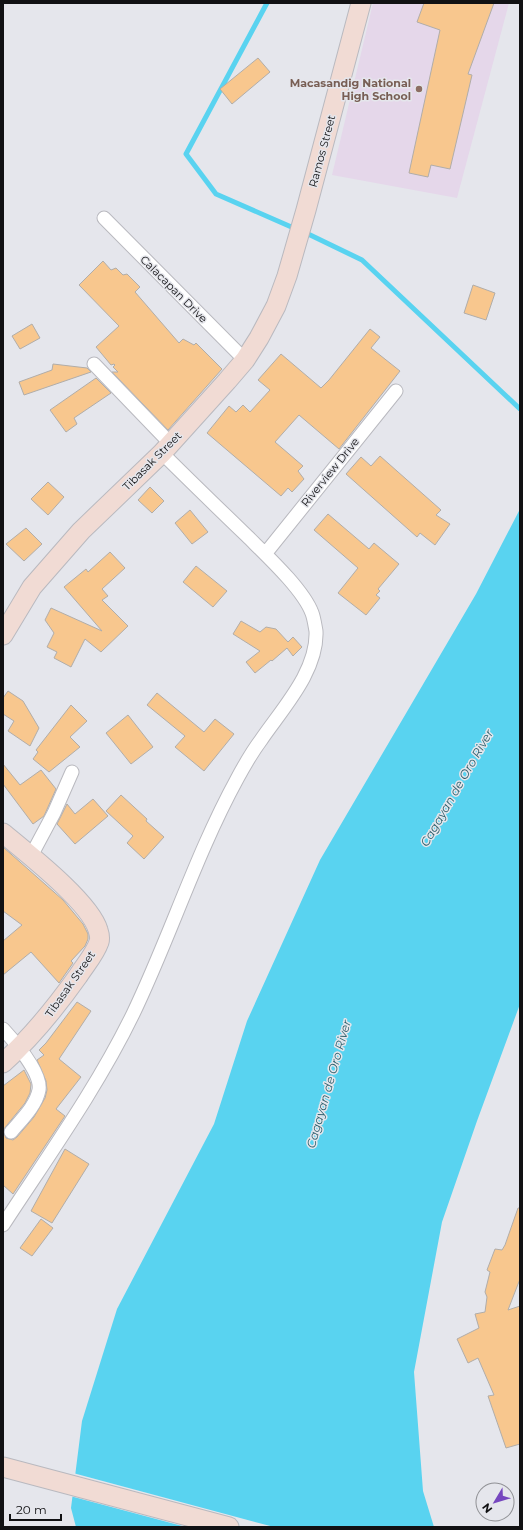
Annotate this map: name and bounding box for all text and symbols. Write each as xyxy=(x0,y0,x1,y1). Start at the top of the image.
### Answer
place label: Macasandig National High School xyxy=(290,76,411,103)
marker: Macasandig National High School xyxy=(414,84,424,94)
street label: Ramos Street xyxy=(306,113,339,189)
street label: Calacapan Drive xyxy=(137,252,211,326)
street label: Tibasak Street xyxy=(120,428,185,493)
street label: Riverview Drive xyxy=(298,434,362,509)
water label: Cagayan de Oro River xyxy=(417,726,496,849)
street label: Tibasak Street xyxy=(42,948,98,1020)
water label: Cagayan de Oro River xyxy=(303,1018,354,1150)
north arrow xyxy=(475,1482,515,1522)
scale bar xyxy=(10,1496,61,1522)
text: N xyxy=(479,1500,495,1516)
text: 20 m xyxy=(16,1502,47,1517)

